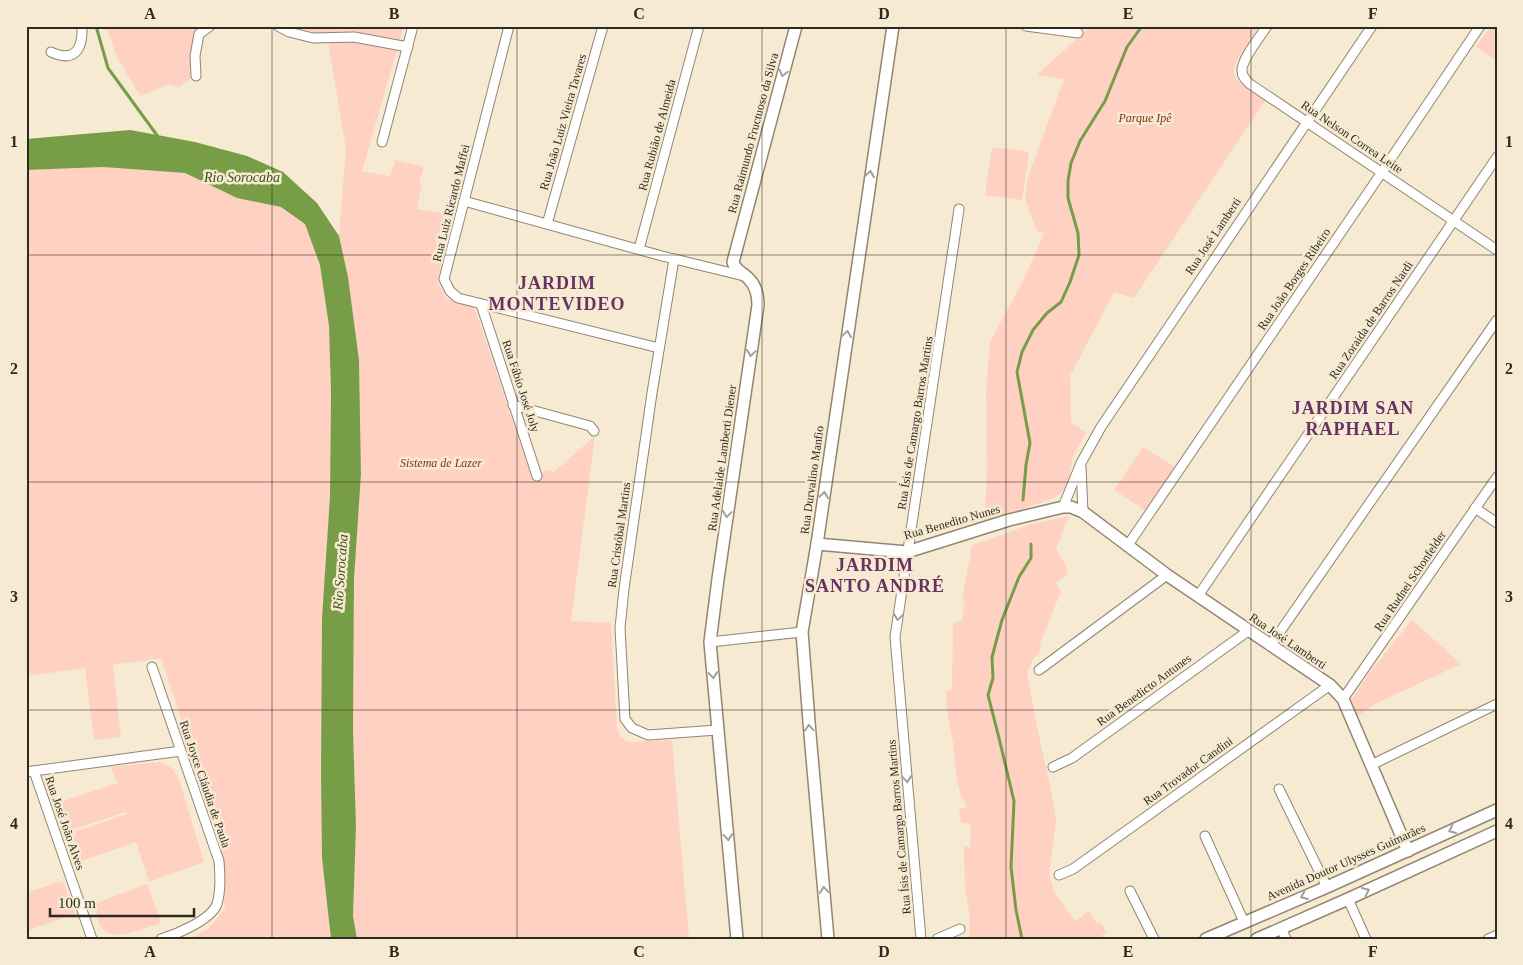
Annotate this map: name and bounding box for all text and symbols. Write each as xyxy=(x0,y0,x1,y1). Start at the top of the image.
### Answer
text: A xyxy=(144,5,156,22)
text: B xyxy=(389,5,400,22)
text: C xyxy=(633,5,645,22)
text: D xyxy=(878,5,890,22)
text: E xyxy=(1123,5,1133,22)
text: F xyxy=(1368,5,1378,22)
street label: Rua Raimundo Fructuoso da Silva xyxy=(725,51,781,215)
street label: Rua João Luiz Vieira Tavares xyxy=(537,52,589,192)
one-way arrow xyxy=(779,69,789,77)
street label: Rua Rubião de Almeida xyxy=(635,77,679,192)
street label: Rua Nelson Correa Leite xyxy=(1298,98,1406,176)
park label: Parque Ipê xyxy=(1117,111,1172,125)
text: 1 xyxy=(10,133,18,150)
text: 1 xyxy=(1505,133,1513,150)
street label: Rua Luiz Ricardo Maffei xyxy=(430,142,473,263)
water label: Rio Sorocaba xyxy=(203,170,280,185)
one-way arrow xyxy=(865,170,875,178)
street label: Rua José Lamberti xyxy=(1182,194,1244,277)
street label: Rua João Borges Ribeiro xyxy=(1255,225,1333,333)
street label: Rua Zoraida de Barros Nardi xyxy=(1326,258,1416,382)
district label: JARDIM MONTEVIDEO xyxy=(488,273,626,314)
one-way arrow xyxy=(841,330,852,338)
street label: Rua Ísis de Camargo Barros Martins xyxy=(894,335,936,511)
street label: Rua Fábio José Joly xyxy=(499,338,543,434)
one-way arrow xyxy=(746,349,757,357)
text: 2 xyxy=(10,360,18,377)
text: 2 xyxy=(1505,360,1513,377)
street label: Rua Adelaide Lamberti Diener xyxy=(705,384,739,532)
district label: JARDIM SAN RAPHAEL xyxy=(1292,398,1414,439)
street label: Rua Durvalino Manfio xyxy=(797,425,827,535)
park label: Sistema de Lazer xyxy=(400,456,482,470)
street label: Rua Cristóbal Martins xyxy=(605,481,633,589)
one-way arrow xyxy=(818,491,829,499)
street label: Rua Benedito Nunes xyxy=(902,501,1002,542)
one-way arrow xyxy=(723,509,733,518)
street label: Rua Rudnei Schonfelder xyxy=(1371,528,1449,634)
water label: Rio Sorocaba xyxy=(330,534,351,612)
district label: JARDIM SANTO ANDRÉ xyxy=(805,555,945,596)
text: 3 xyxy=(10,588,18,605)
text: 3 xyxy=(1505,588,1513,605)
street label: Rua José Lamberti xyxy=(1247,610,1330,672)
one-way arrow xyxy=(893,613,903,621)
street label: Rua Benedicto Antunes xyxy=(1094,651,1194,729)
one-way arrow xyxy=(707,671,718,679)
street label: Rua Joyce Cláudia de Paula xyxy=(177,718,234,850)
one-way arrow xyxy=(804,724,815,732)
street label: Rua Trovador Candini xyxy=(1140,733,1236,808)
street label: Rua Ísis de Camargo Barros Martins xyxy=(884,739,914,915)
street label: Rua José João Alves xyxy=(42,774,88,872)
one-way arrow xyxy=(902,775,913,783)
text: 4 xyxy=(10,815,18,832)
text: 4 xyxy=(1505,815,1513,832)
street label: Avenida Doutor Ulysses Guimarães xyxy=(1265,820,1428,903)
one-way arrow xyxy=(1448,823,1457,834)
one-way arrow xyxy=(722,833,733,841)
scale bar xyxy=(50,885,194,917)
one-way arrow xyxy=(819,886,830,894)
one-way arrow xyxy=(1361,887,1370,897)
one-way arrow xyxy=(1300,890,1309,901)
text: 100 m xyxy=(58,895,96,911)
text: A xyxy=(144,943,156,960)
text: B xyxy=(389,943,400,960)
text: C xyxy=(633,943,645,960)
text: D xyxy=(878,943,890,960)
text: E xyxy=(1123,943,1133,960)
text: F xyxy=(1368,943,1378,960)

